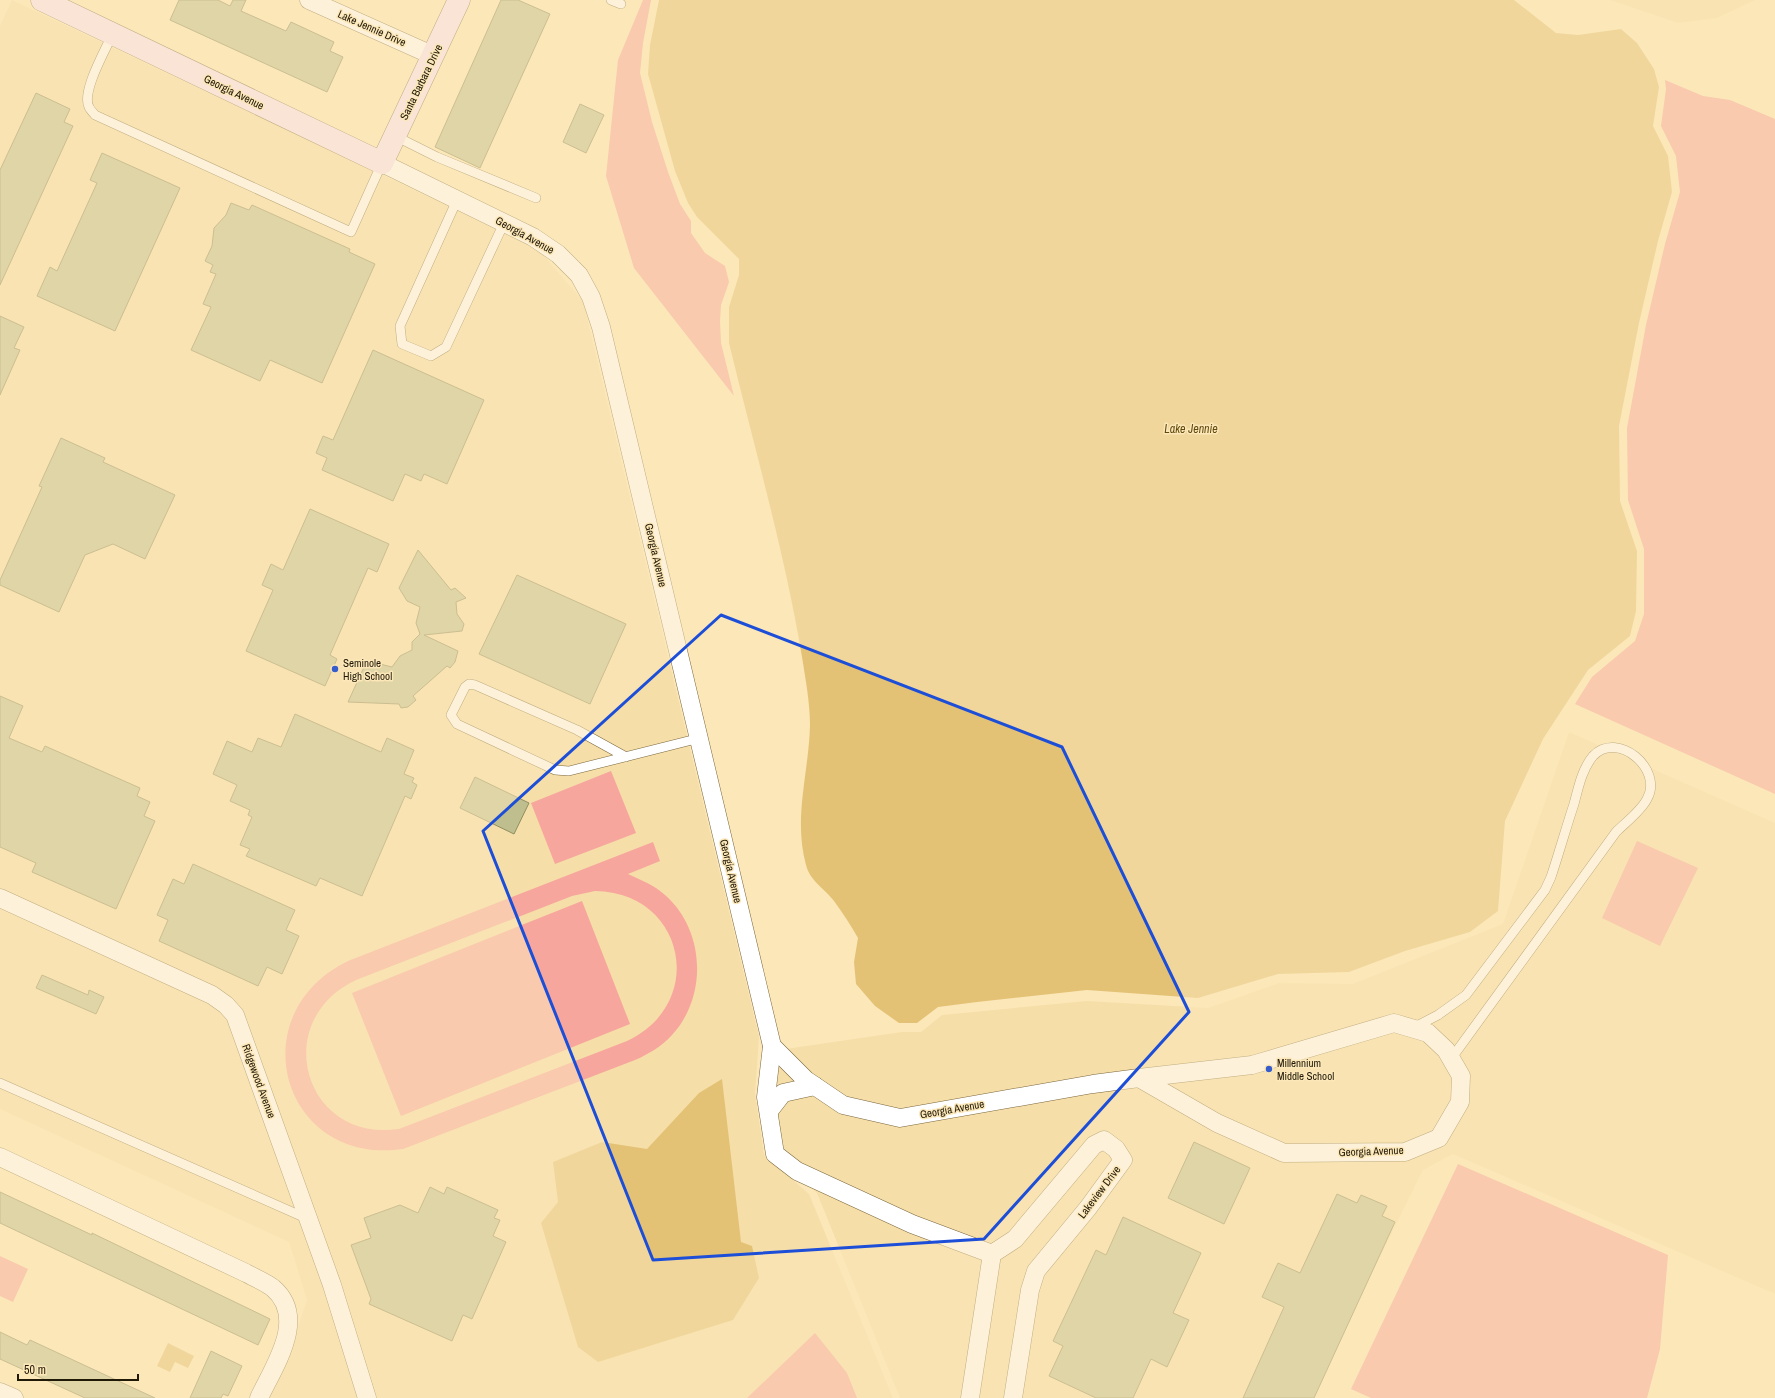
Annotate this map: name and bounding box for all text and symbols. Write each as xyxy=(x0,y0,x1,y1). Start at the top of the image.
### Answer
street label: Lake Jennie Drive xyxy=(336,7,408,49)
street label: Santa Barbara Drive xyxy=(397,42,445,122)
street label: Georgia Avenue xyxy=(202,71,266,113)
street label: Georgia Avenue xyxy=(493,213,557,257)
water label: Lake Jennie xyxy=(1164,421,1218,437)
street label: Georgia Avenue xyxy=(642,522,670,588)
place label: Seminole High School xyxy=(343,656,392,683)
marker: Seminole High School xyxy=(330,664,340,674)
street label: Georgia Avenue xyxy=(717,838,745,904)
street label: Ridgewood Avenue xyxy=(239,1042,279,1120)
place label: Millennium Middle School xyxy=(1277,1056,1334,1083)
marker: Millennium Middle School xyxy=(1264,1064,1274,1074)
street label: Georgia Avenue xyxy=(919,1096,985,1122)
street label: Georgia Avenue xyxy=(1338,1143,1404,1159)
street label: Lakeview Drive xyxy=(1075,1163,1123,1221)
scale bar xyxy=(18,1356,138,1382)
text: 50 m xyxy=(24,1362,46,1378)

